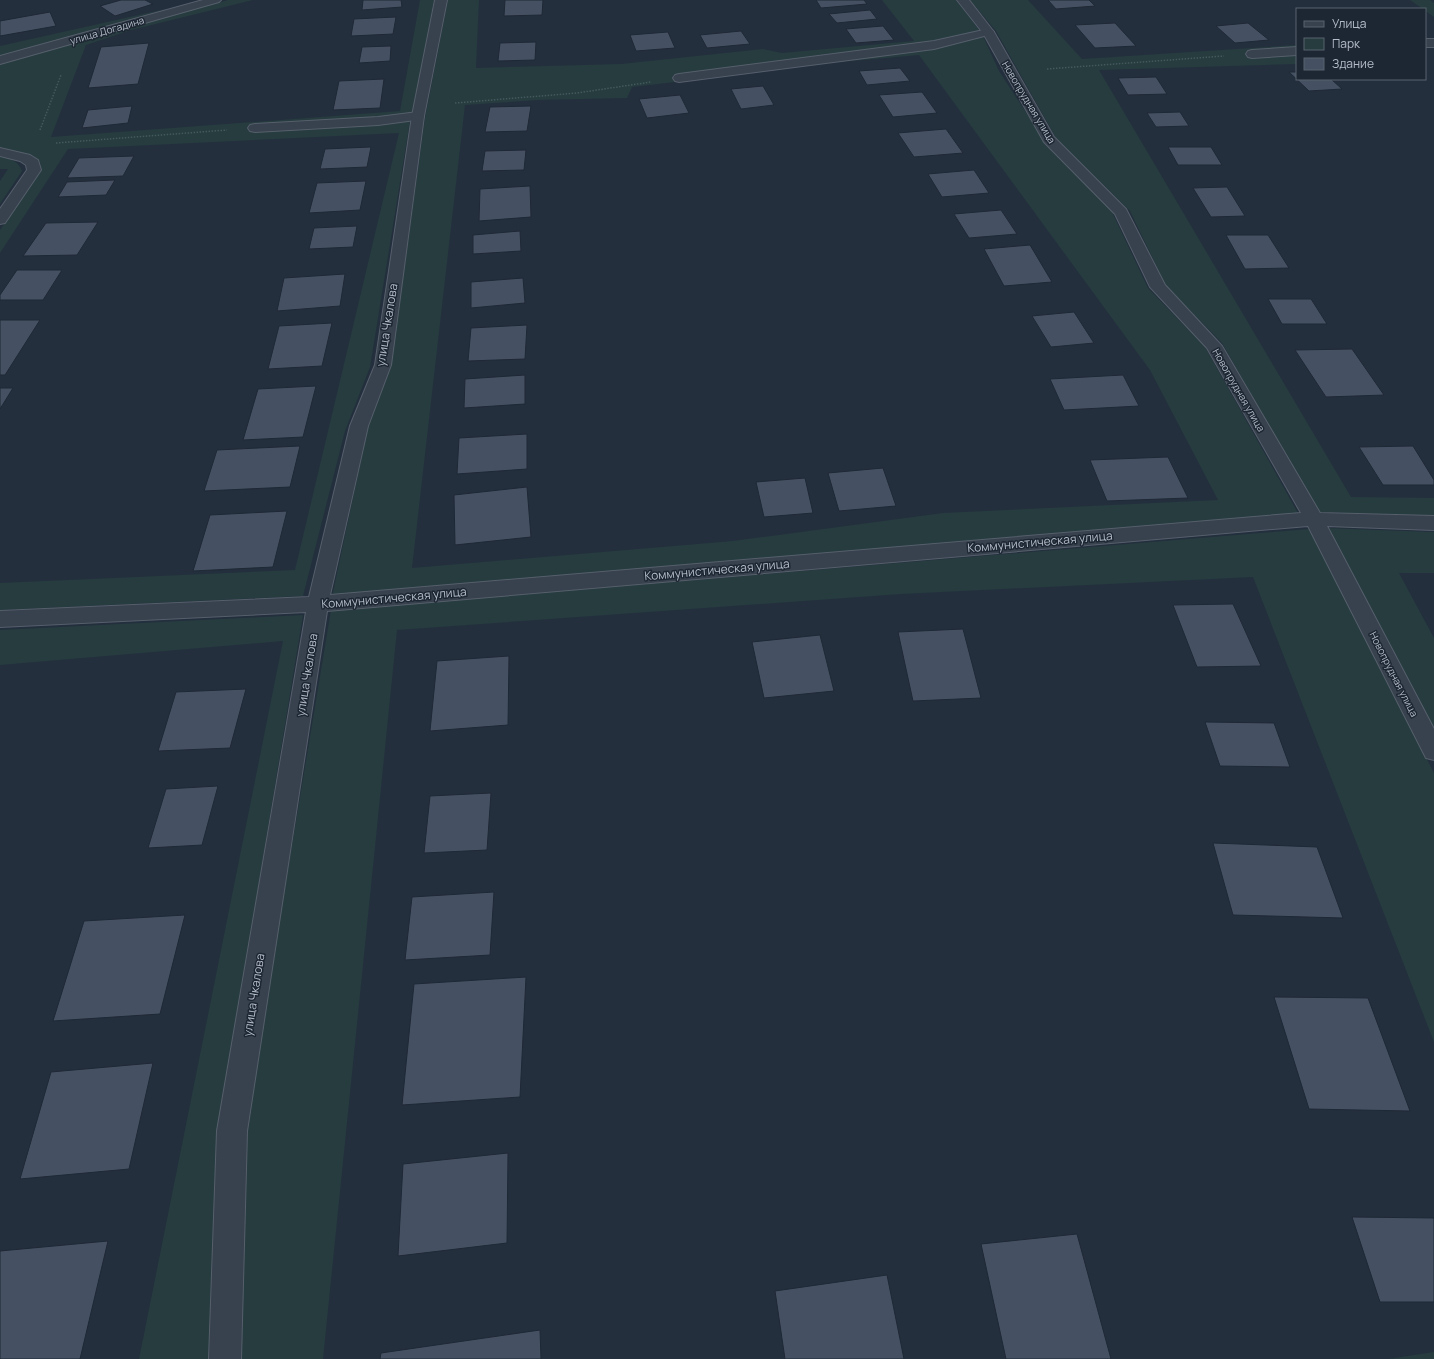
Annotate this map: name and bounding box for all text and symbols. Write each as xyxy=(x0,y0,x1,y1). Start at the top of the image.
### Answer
legend xyxy=(1296,8,1426,80)
street label: улица Догадина xyxy=(68,13,146,47)
text: Улица xyxy=(1332,15,1366,32)
text: Парк xyxy=(1332,35,1361,52)
text: Здание xyxy=(1332,55,1374,72)
street label: Новопрудная улица xyxy=(999,58,1059,146)
street label: улица Чкалова xyxy=(372,282,401,368)
street label: Новопрудная улица xyxy=(1210,346,1268,434)
street label: Коммунистическая улица xyxy=(967,527,1113,556)
street label: Коммунистическая улица xyxy=(644,555,790,584)
street label: Коммунистическая улица xyxy=(321,583,467,612)
street label: Новопрудная улица xyxy=(1366,629,1422,719)
street label: улица Чкалова xyxy=(292,632,321,718)
street label: улица Чкалова xyxy=(239,952,268,1038)

